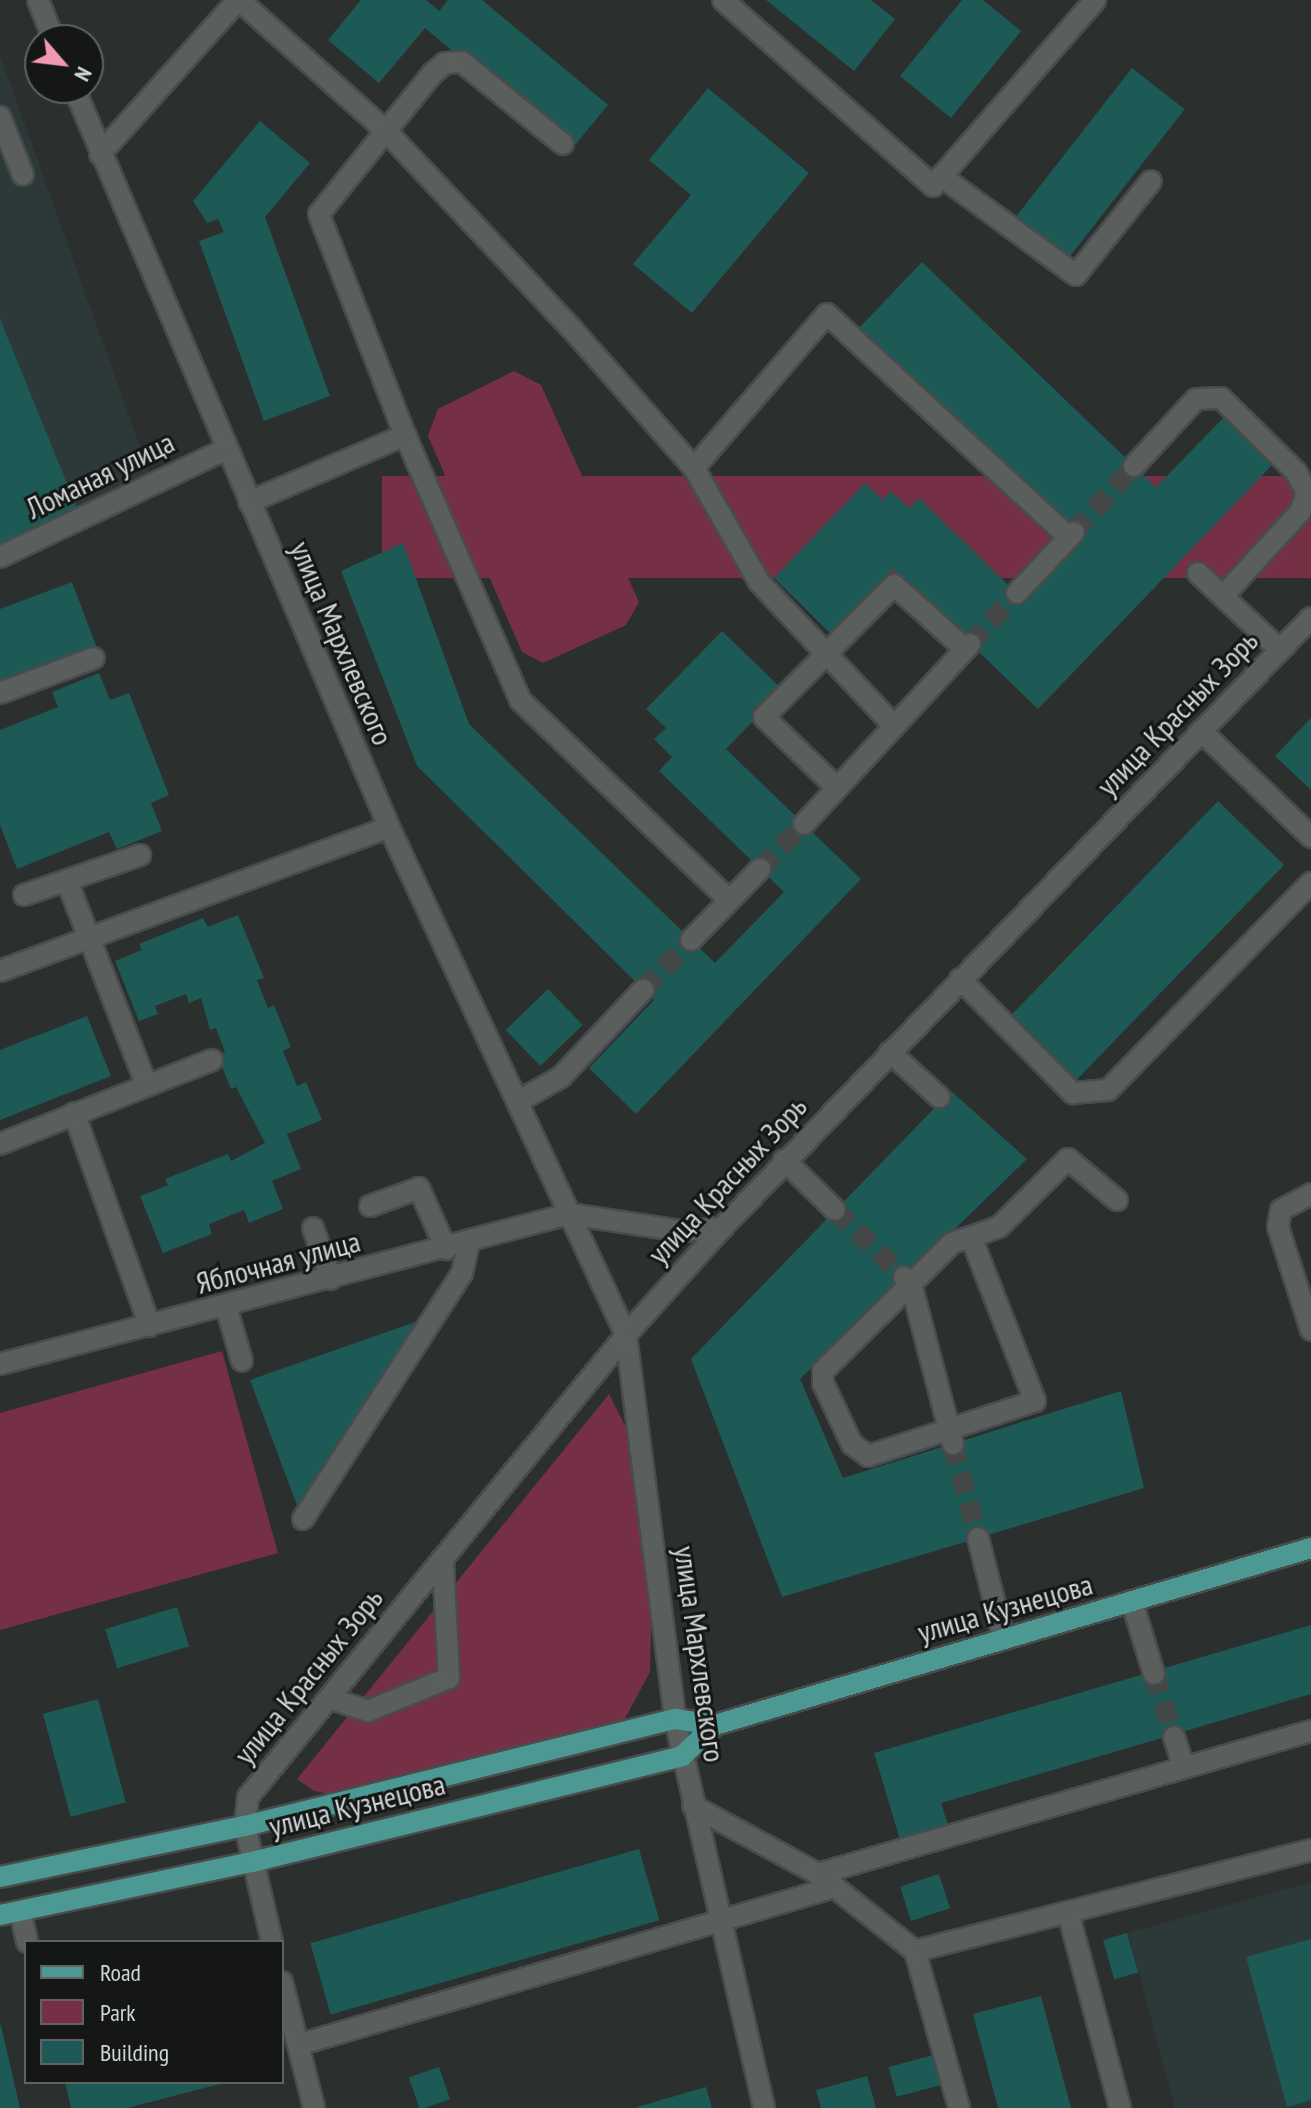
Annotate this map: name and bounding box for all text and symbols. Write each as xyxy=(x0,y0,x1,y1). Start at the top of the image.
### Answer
north arrow xyxy=(24,24,104,104)
text: N xyxy=(68,62,99,86)
street label: Ломаная улица xyxy=(20,424,180,526)
street label: улица Мархлевского xyxy=(283,536,401,750)
street label: улица Красных Зорь xyxy=(1089,623,1265,803)
street label: улица Красных Зорь xyxy=(640,1089,814,1271)
street label: Яблочная улица xyxy=(192,1223,364,1301)
street label: улица Мархлевского xyxy=(667,1544,733,1764)
street label: улица Кузнецова xyxy=(914,1566,1096,1650)
street label: улица Красных Зорь xyxy=(226,1580,390,1772)
street label: улица Кузнецова xyxy=(265,1766,449,1844)
legend xyxy=(24,1940,284,2084)
text: Road xyxy=(100,1957,141,1988)
text: Park xyxy=(100,1997,136,2028)
text: Building xyxy=(100,2037,169,2068)

